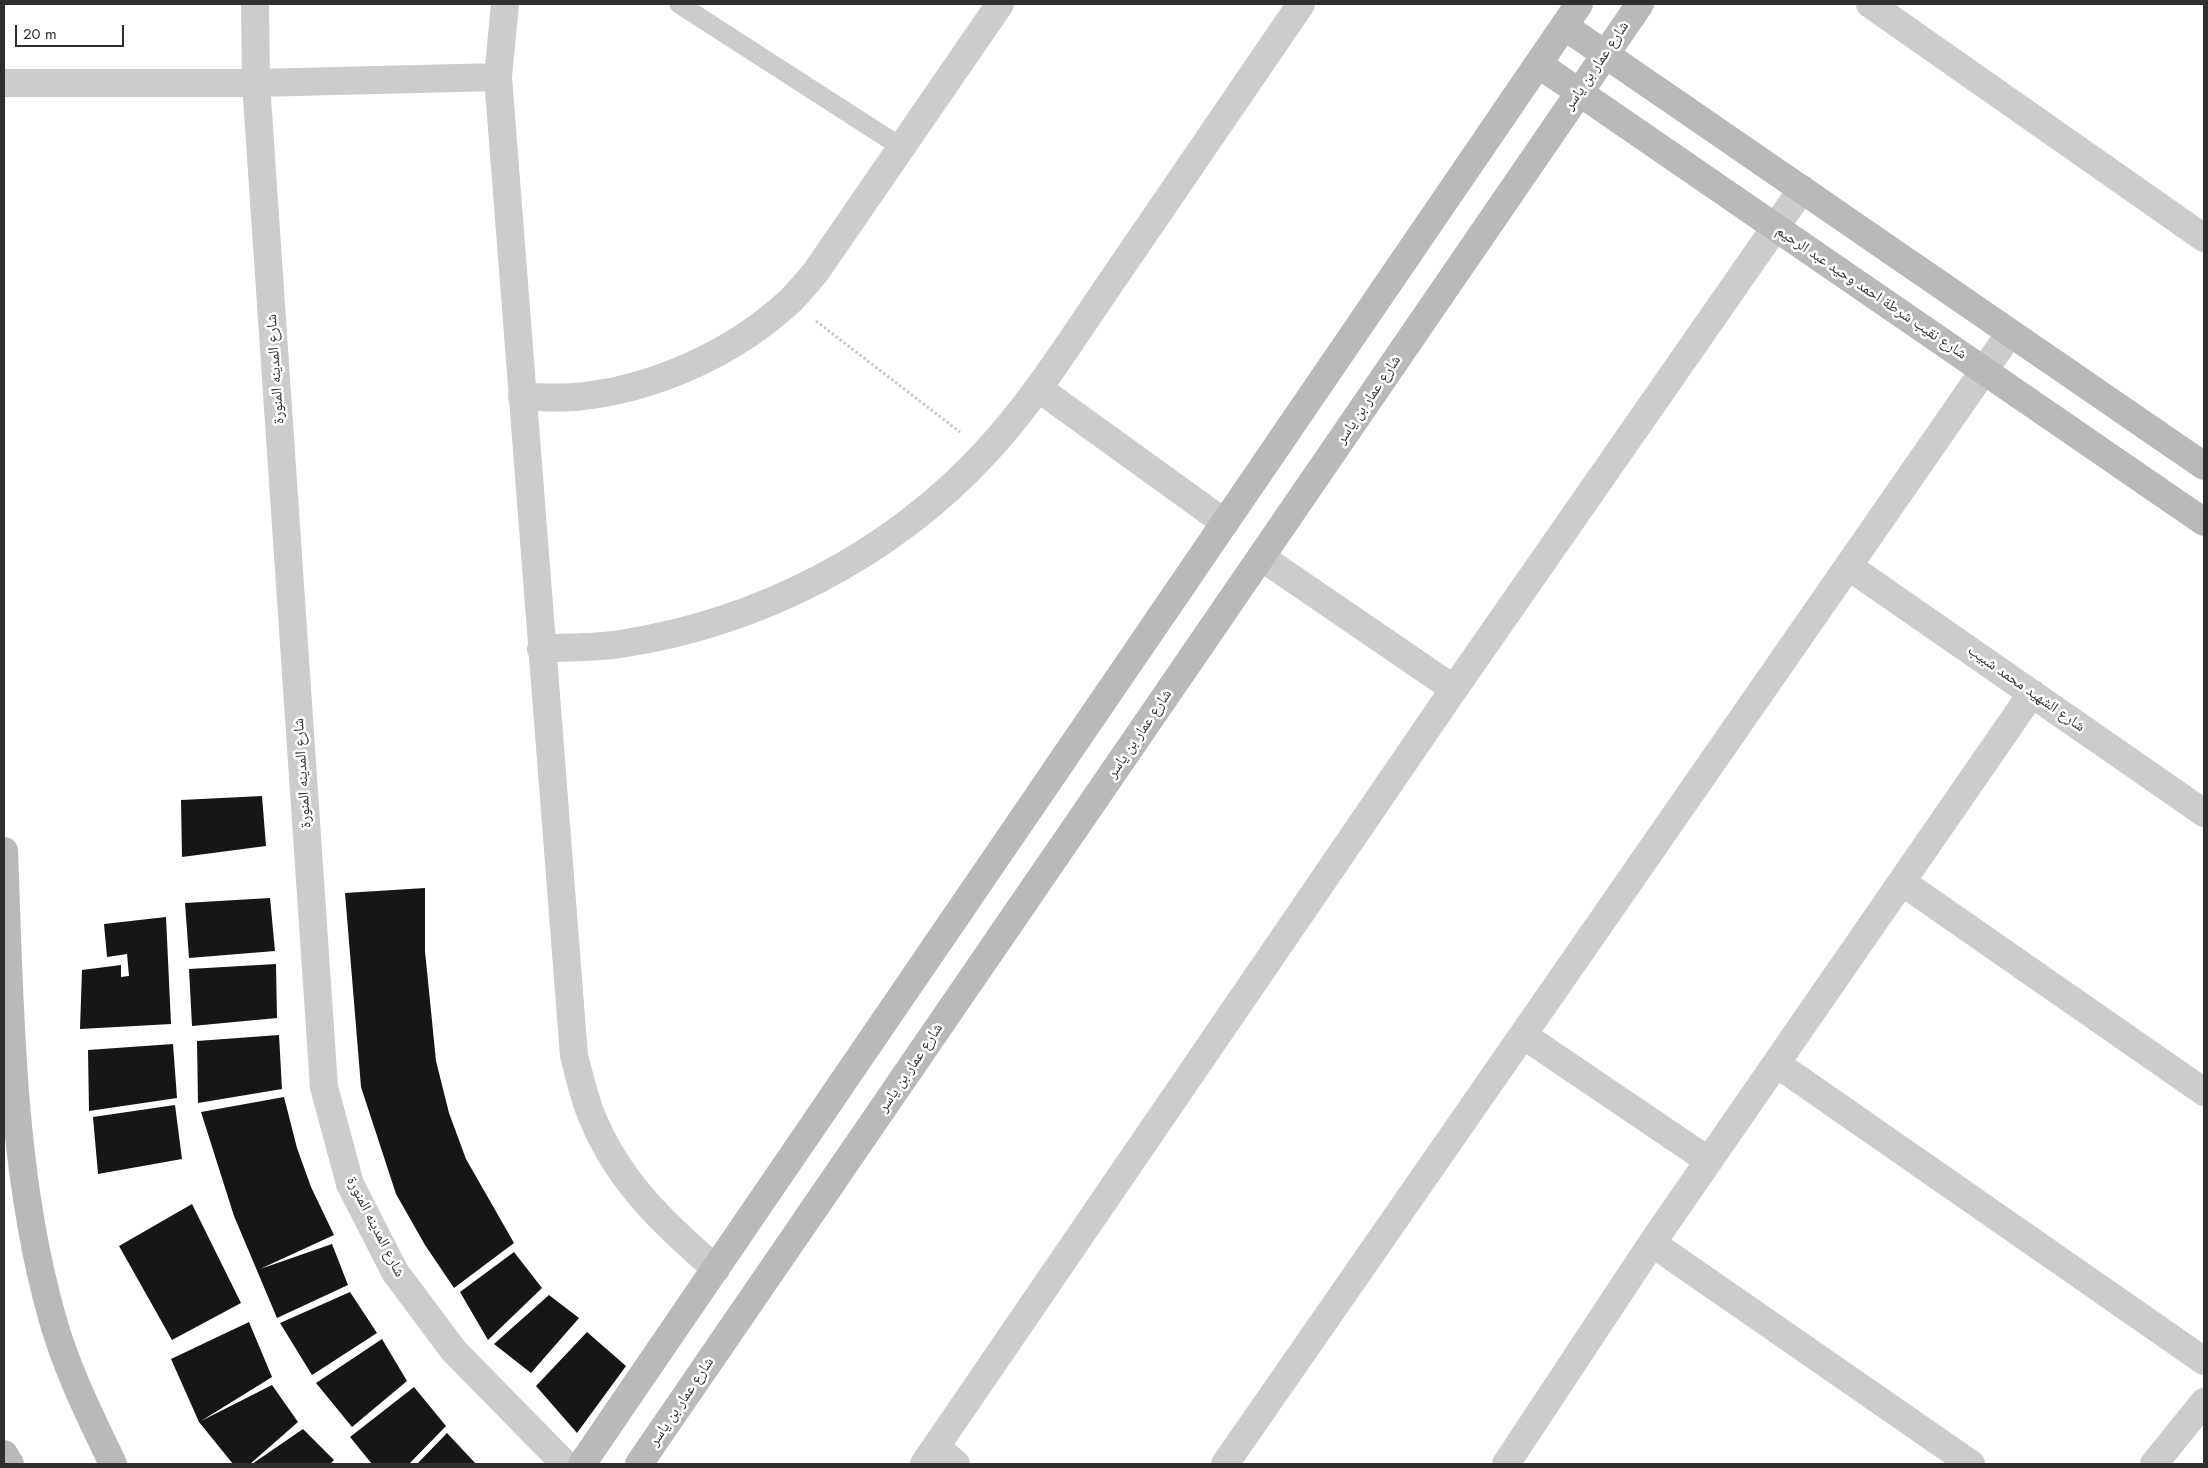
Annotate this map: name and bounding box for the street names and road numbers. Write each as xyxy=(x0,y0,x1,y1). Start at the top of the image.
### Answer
street label: شارع عمار بن ياسر xyxy=(1561,18,1633,114)
street label: شارع نقيب شرطة احمد وحيد عبد الرحيم xyxy=(1772,222,1970,364)
street label: شارع المدينه المنورة xyxy=(263,313,289,425)
street label: شارع عمار بن ياسر xyxy=(1333,352,1405,448)
street label: شارع الشهيد محمد شبيب xyxy=(1964,642,2088,736)
street label: شارع عمار بن ياسر xyxy=(1104,686,1176,782)
street label: شارع المدينه المنورة xyxy=(290,717,316,829)
street label: شارع عمار بن ياسر xyxy=(875,1020,947,1116)
street label: شارع المدينه المنورة xyxy=(342,1174,408,1280)
street label: شارع عمار بن ياسر xyxy=(646,1354,718,1450)

